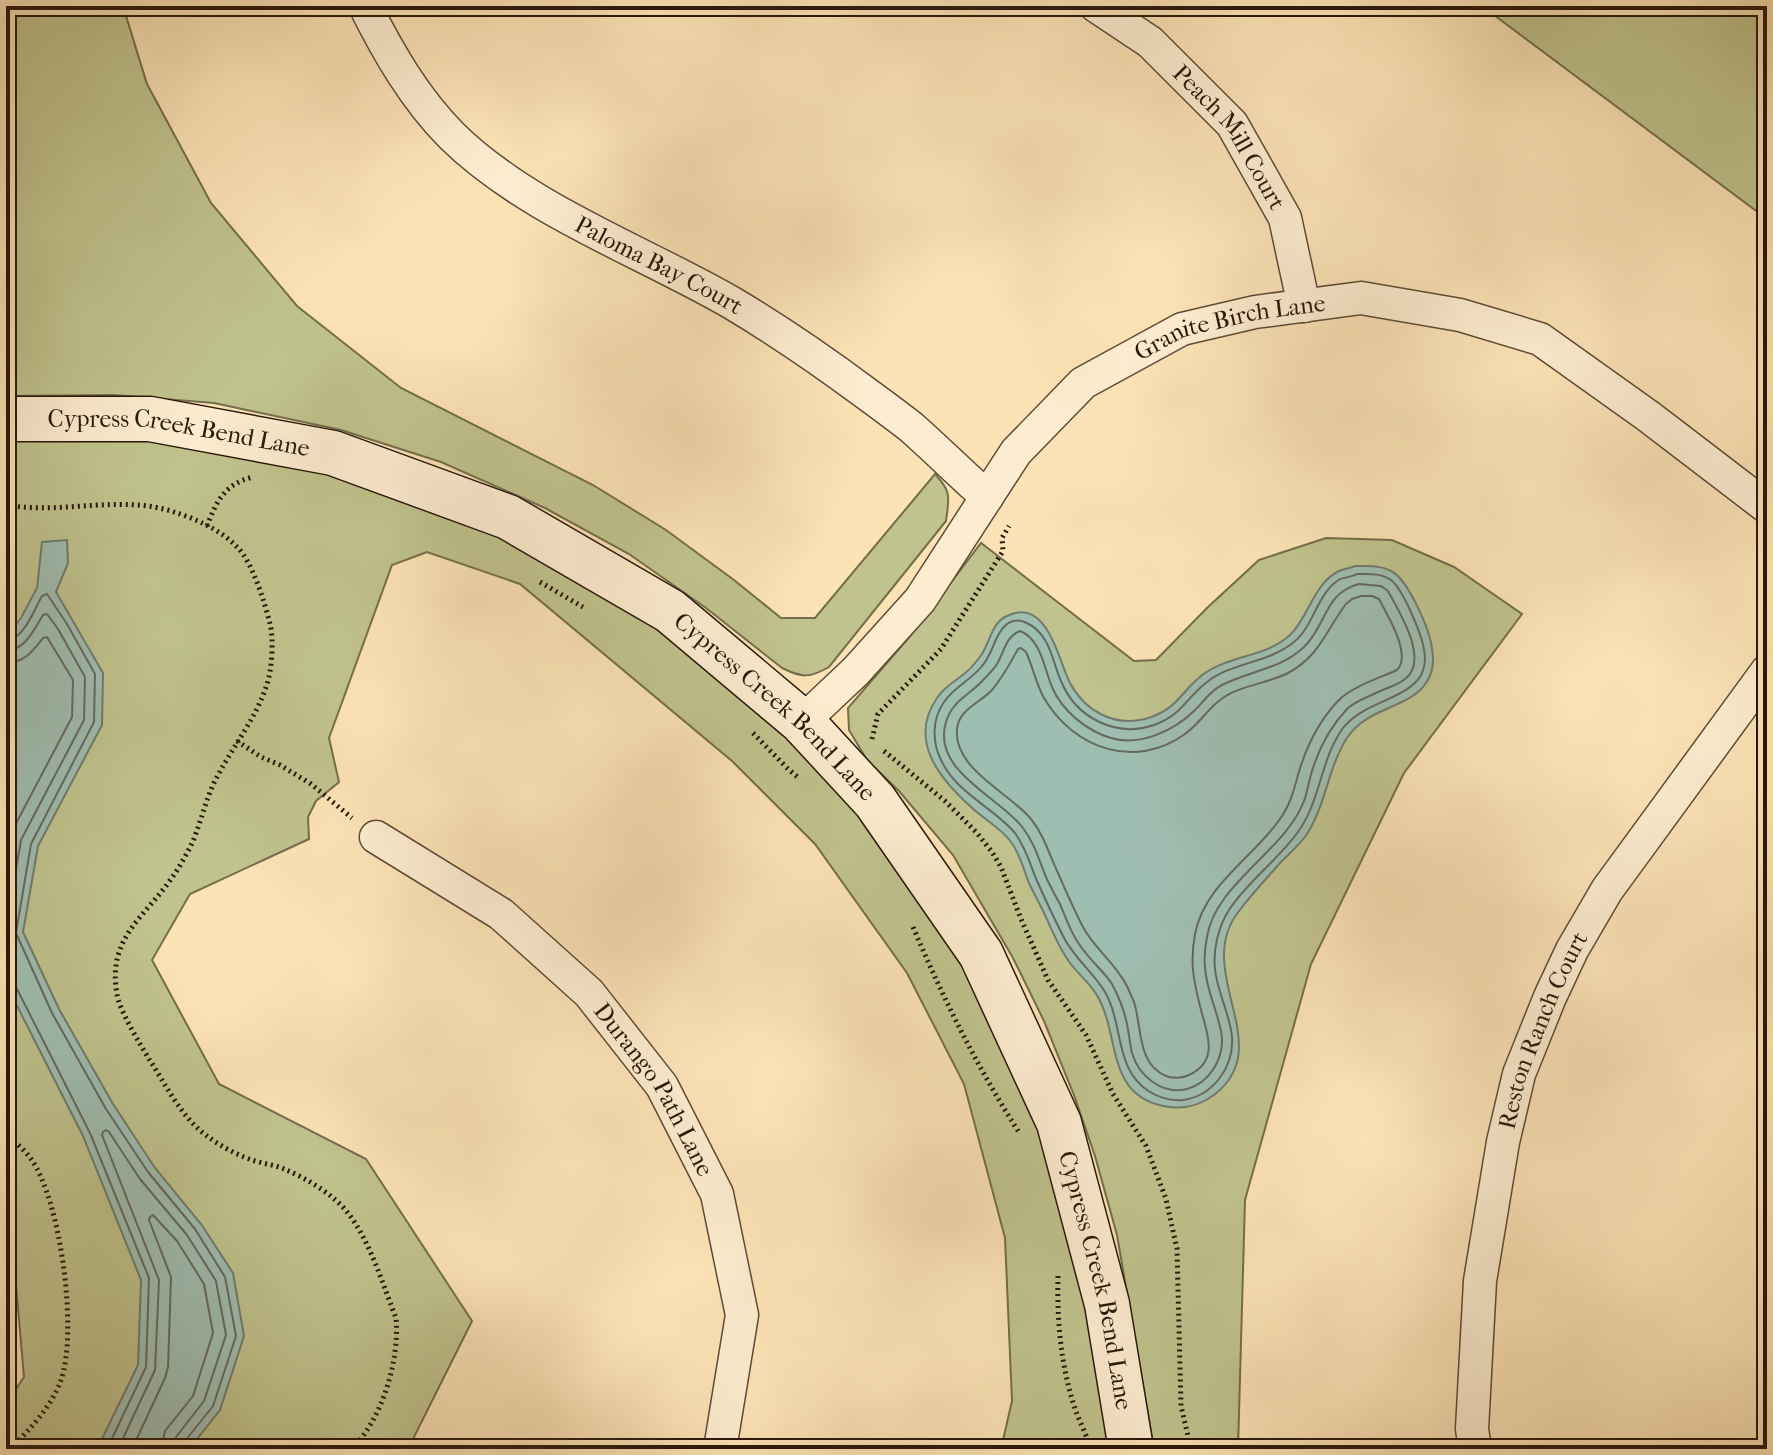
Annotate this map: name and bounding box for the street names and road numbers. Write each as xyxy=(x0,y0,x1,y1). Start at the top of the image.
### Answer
street label: Peach Mill Court xyxy=(1167,59,1292,215)
street label: Paloma Bay Court xyxy=(570,210,748,321)
street label: Granite Birch Lane xyxy=(1129,289,1327,366)
street label: Cypress Creek Bend Lane xyxy=(48,405,312,462)
street label: Cypress Creek Bend Lane xyxy=(668,607,882,807)
street label: Reston Ranch Court xyxy=(1492,926,1594,1132)
street label: Durango Path Lane xyxy=(588,997,720,1181)
street label: Cypress Creek Bend Lane xyxy=(1053,1148,1138,1412)

